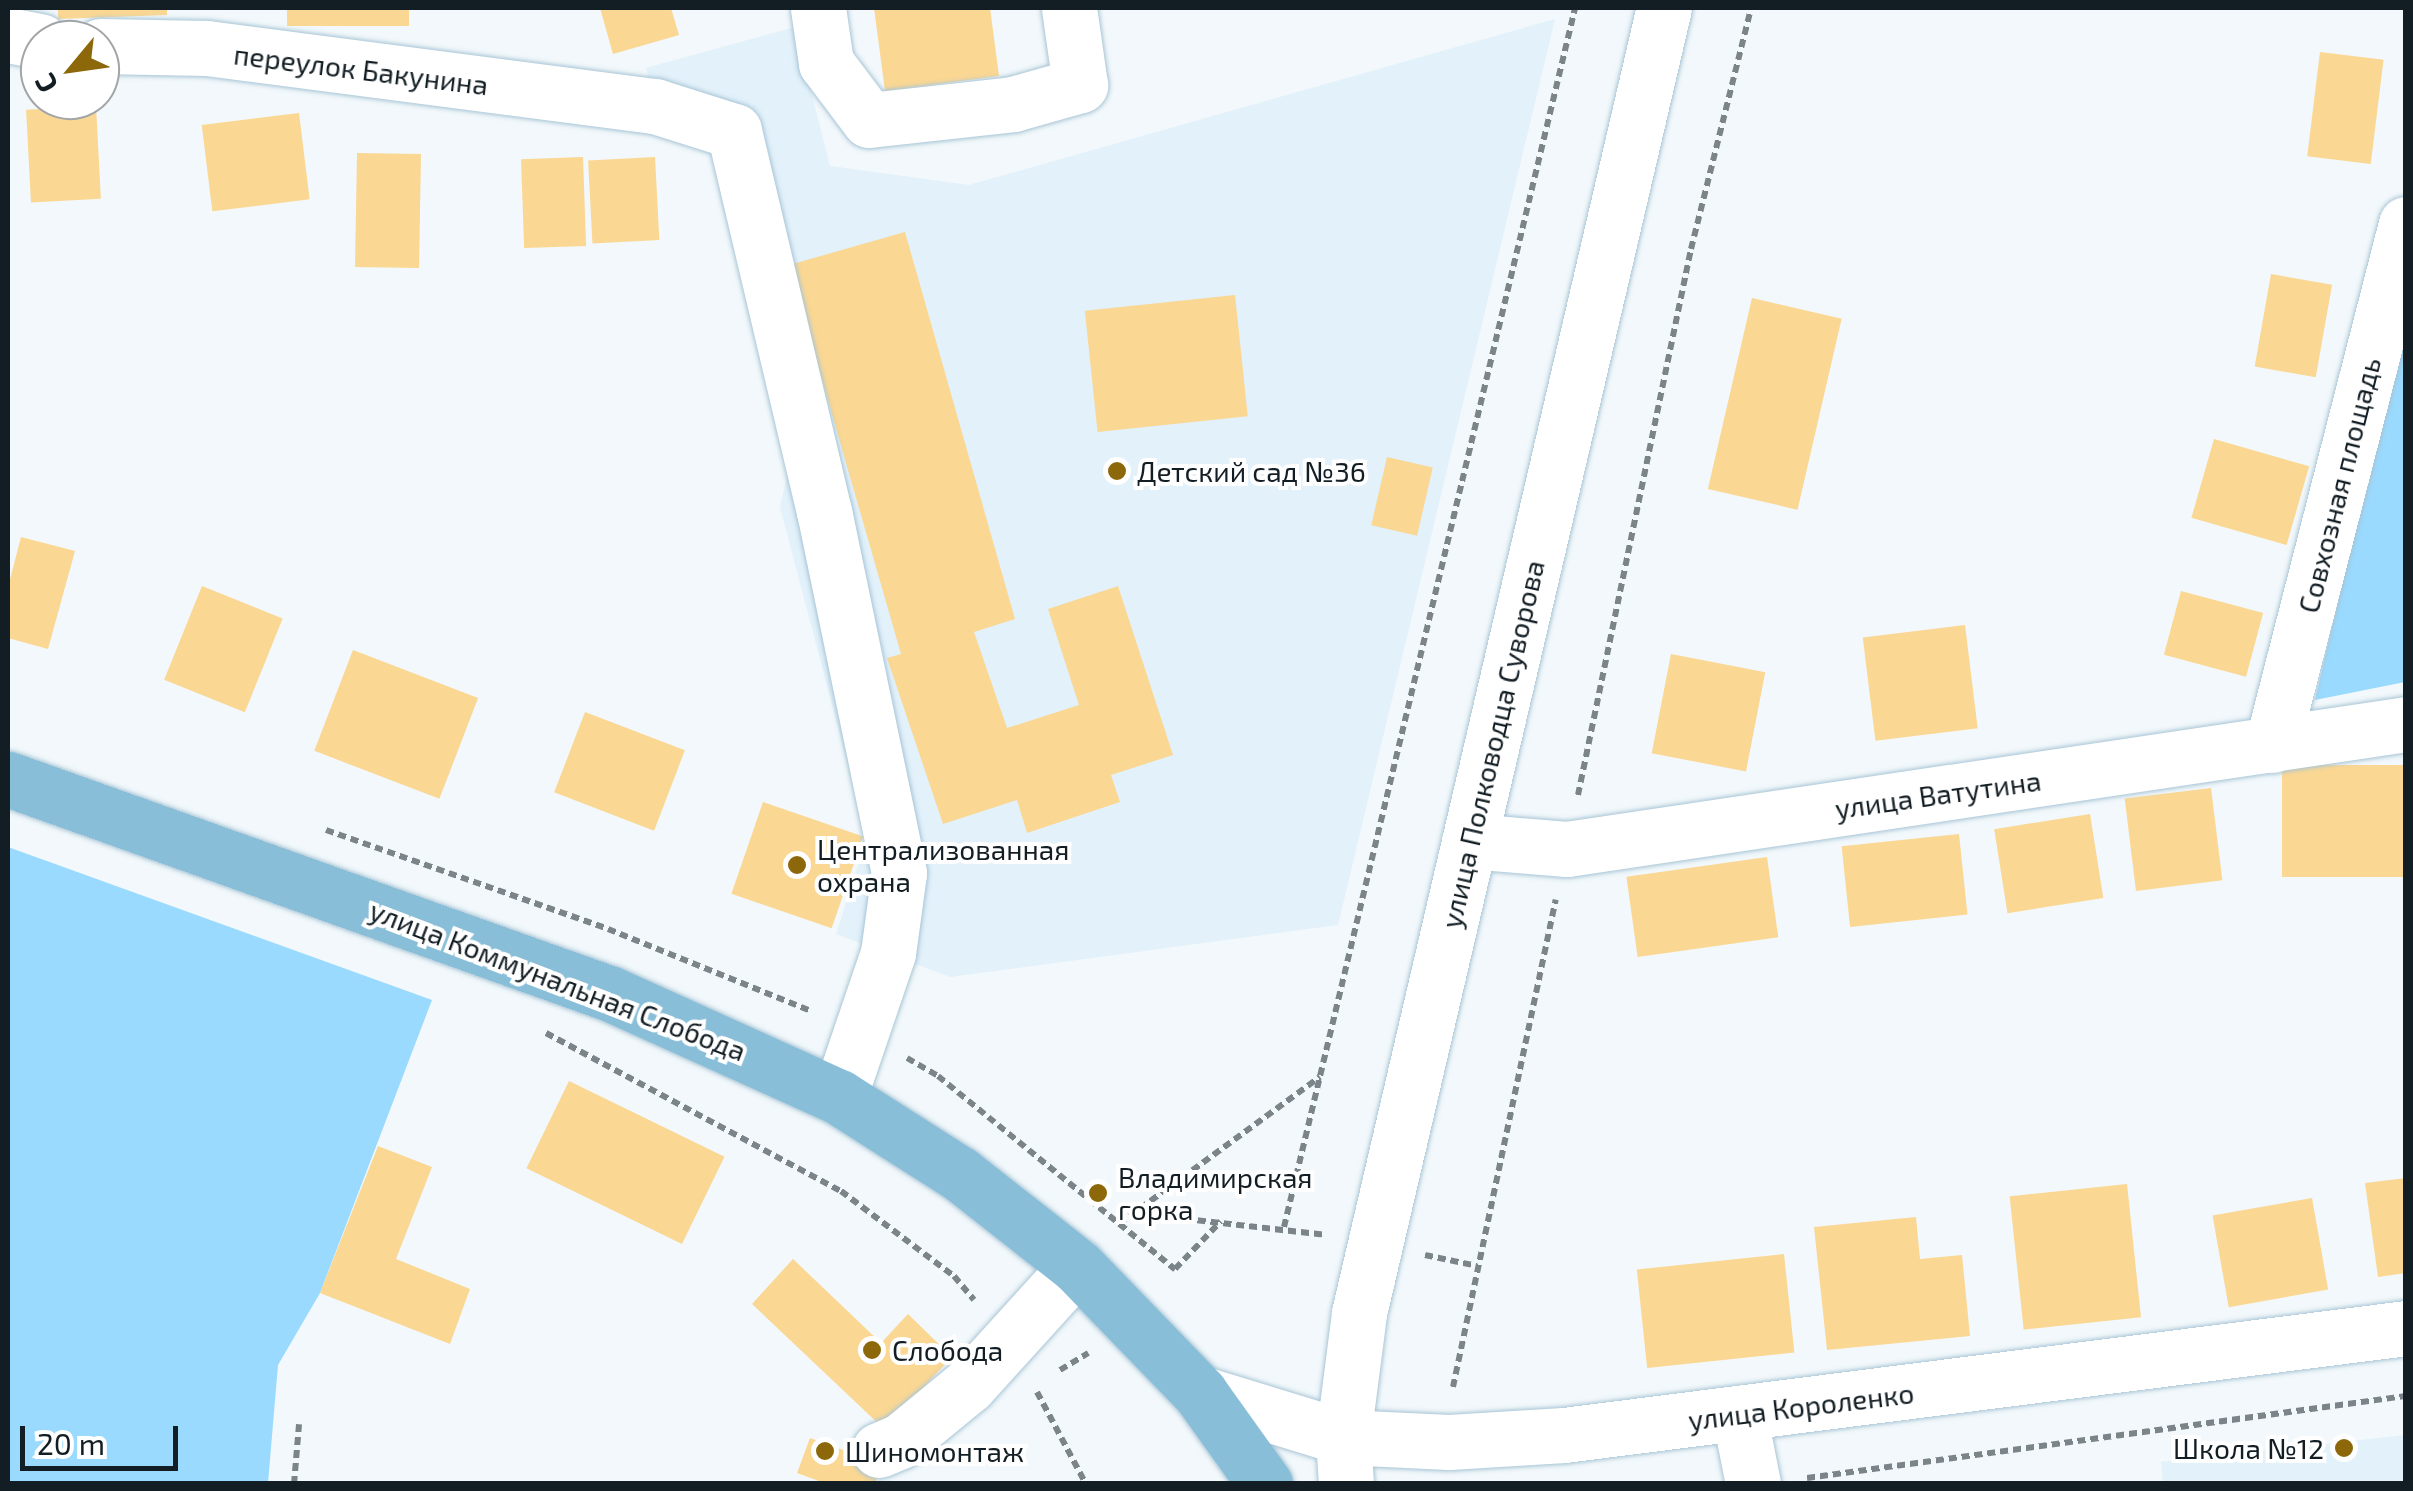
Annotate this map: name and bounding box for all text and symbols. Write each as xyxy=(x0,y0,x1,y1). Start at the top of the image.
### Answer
north arrow xyxy=(20,20,120,120)
street label: переулок Бакунина xyxy=(232,37,490,101)
text: С xyxy=(27,68,64,99)
street label: Совхозная площадь xyxy=(2291,354,2387,616)
place label: Детский сад №36 xyxy=(1137,454,1366,488)
marker: Детский сад №36 xyxy=(1106,460,1128,482)
street label: улица Полководца Суворова xyxy=(1433,557,1551,931)
street label: улица Ватутина xyxy=(1833,763,2043,825)
place label: Централизованная охрана xyxy=(817,832,1070,898)
marker: Централизованная охрана xyxy=(786,854,808,876)
street label: улица Коммунальная Слобода xyxy=(365,893,751,1067)
place label: Владимирская горка xyxy=(1118,1160,1313,1226)
marker: Владимирская горка xyxy=(1087,1182,1109,1204)
place label: Слобода xyxy=(892,1333,1003,1367)
marker: Слобода xyxy=(861,1339,883,1361)
street label: улица Короленко xyxy=(1686,1375,1916,1437)
scale bar xyxy=(25,1406,182,1468)
text: 20 m xyxy=(37,1425,105,1461)
place label: Школа №12 xyxy=(2173,1431,2324,1465)
place label: Шиномонтаж xyxy=(845,1434,1024,1468)
marker: Школа №12 xyxy=(2333,1437,2355,1459)
marker: Шиномонтаж xyxy=(814,1440,836,1462)

